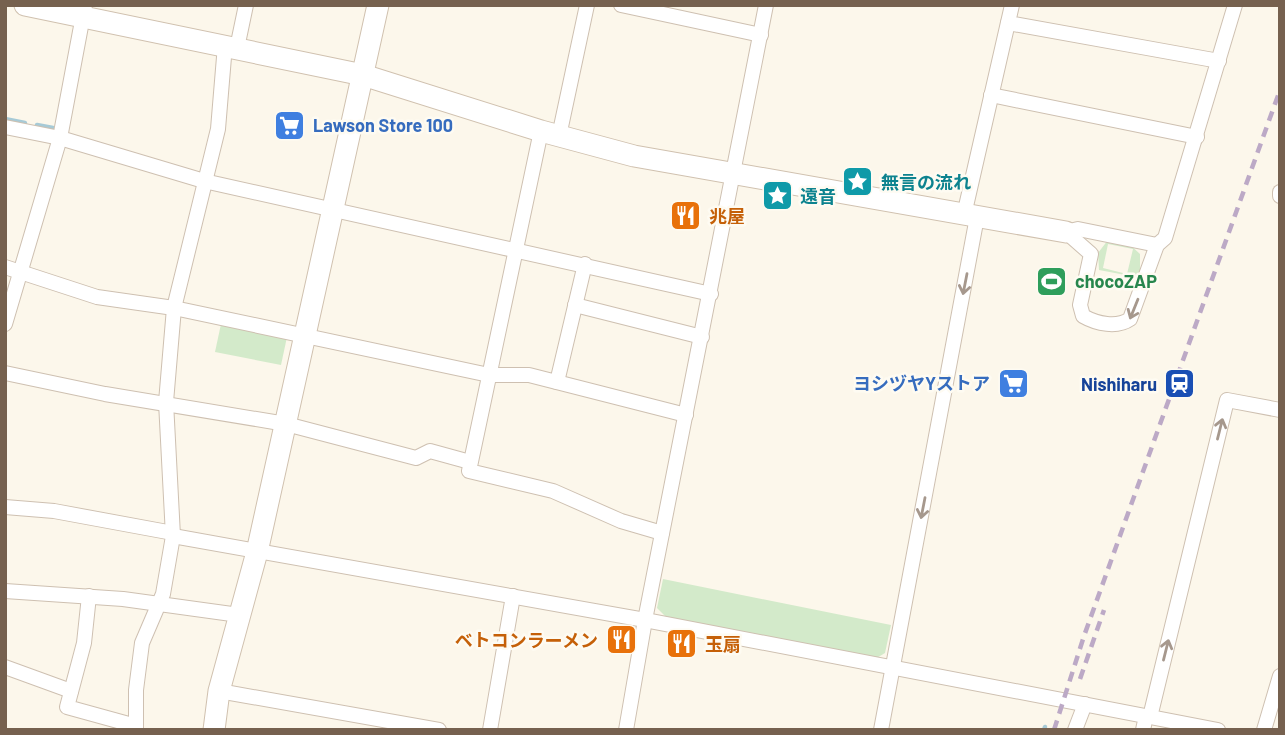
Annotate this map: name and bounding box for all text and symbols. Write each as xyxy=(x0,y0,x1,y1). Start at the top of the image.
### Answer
supermarket icon: Lawson Store 100 xyxy=(273,108,307,142)
place label: Lawson Store 100 xyxy=(313,114,453,136)
place icon: 無言の流れ xyxy=(841,165,875,199)
place label: 無言の流れ xyxy=(881,171,971,193)
place icon: 遠音 xyxy=(760,179,794,213)
place label: 遠音 xyxy=(800,185,836,207)
restaurant icon: 兆屋 xyxy=(669,199,703,233)
place label: 兆屋 xyxy=(709,205,745,227)
sports icon: chocoZAP xyxy=(1035,264,1069,298)
place label: chocoZAP xyxy=(1075,270,1157,292)
one-way arrow xyxy=(958,272,971,295)
one-way arrow xyxy=(1126,298,1139,319)
supermarket icon: ヨシヅヤYストア xyxy=(996,366,1030,400)
station icon: Nishiharu xyxy=(1163,367,1197,401)
place label: ヨシヅヤYストア xyxy=(853,372,990,394)
place label: Nishiharu xyxy=(1081,373,1157,395)
one-way arrow xyxy=(1214,418,1227,441)
one-way arrow xyxy=(915,496,929,519)
restaurant icon: ベトコンラーメン xyxy=(604,623,638,657)
restaurant icon: 玉扇 xyxy=(665,627,699,661)
place label: ベトコンラーメン xyxy=(455,629,598,651)
place label: 玉扇 xyxy=(705,633,741,655)
one-way arrow xyxy=(1160,639,1173,662)

